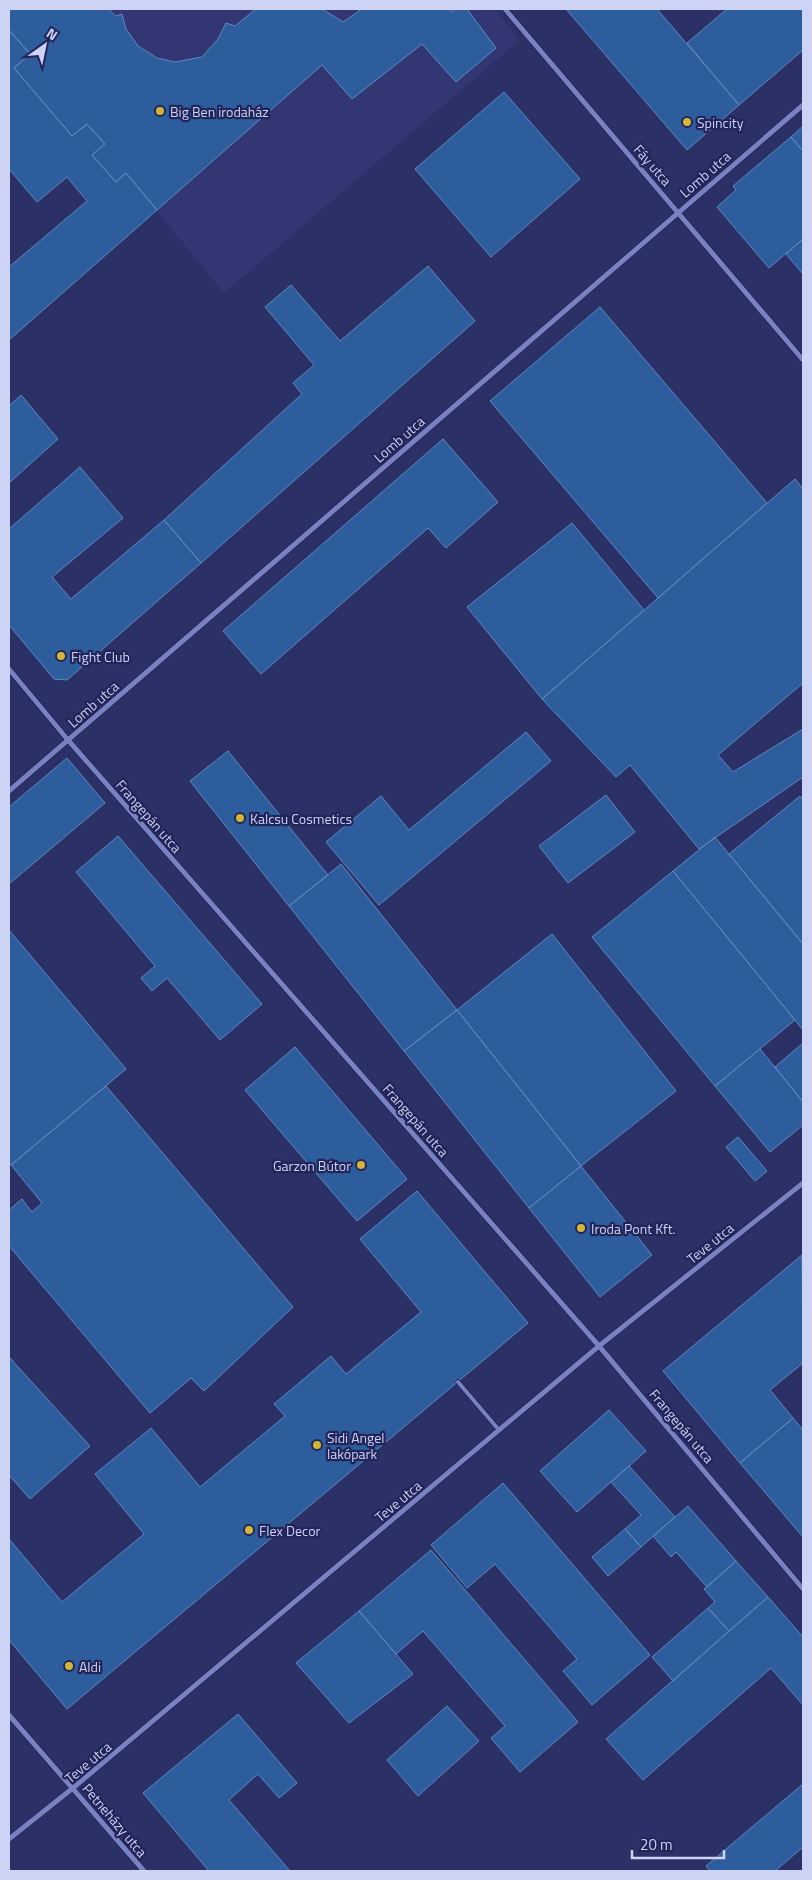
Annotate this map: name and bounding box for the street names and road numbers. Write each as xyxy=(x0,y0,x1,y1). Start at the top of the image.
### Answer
street label: Fáy utca xyxy=(629,140,677,190)
street label: Lomb utca xyxy=(675,146,735,202)
street label: Lomb utca xyxy=(369,411,429,467)
street label: Lomb utca xyxy=(63,676,123,732)
street label: Frangepán utca xyxy=(111,775,187,857)
street label: Frangepán utca xyxy=(378,1079,454,1161)
street label: Teve utca xyxy=(682,1217,738,1269)
street label: Frangepán utca xyxy=(645,1384,719,1468)
street label: Teve utca xyxy=(370,1475,426,1527)
street label: Teve utca xyxy=(60,1736,116,1788)
street label: Petneházy utca xyxy=(78,1778,152,1862)

